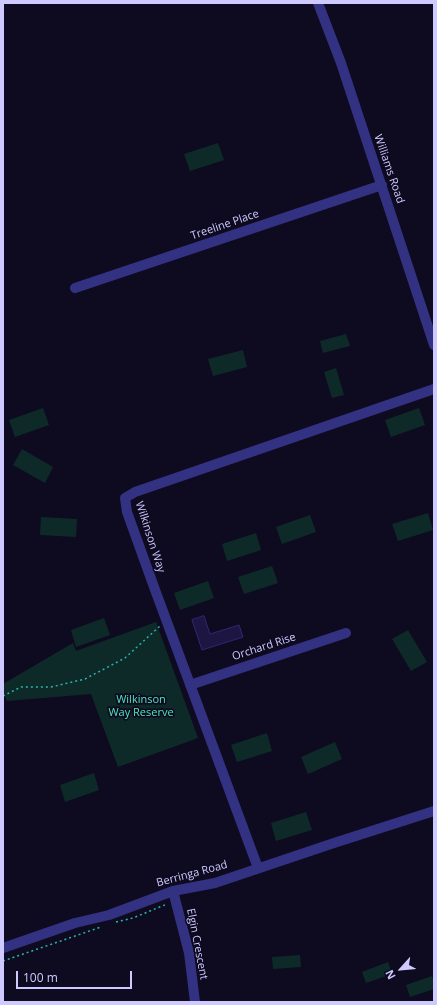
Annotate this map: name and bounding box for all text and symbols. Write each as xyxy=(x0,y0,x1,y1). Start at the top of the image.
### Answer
street label: Williams Road xyxy=(371,133,407,205)
street label: Treeline Place xyxy=(189,207,261,243)
street label: Wilkinson Way xyxy=(132,500,168,574)
street label: Orchard Rise xyxy=(230,630,298,664)
park label: Wilkinson Way Reserve xyxy=(108,693,174,719)
street label: Berringa Road xyxy=(155,858,229,890)
street label: Elgin Crescent xyxy=(184,907,210,981)
north arrow xyxy=(381,949,421,989)
scale bar xyxy=(18,963,134,989)
text: N xyxy=(381,967,399,982)
text: 100 m xyxy=(23,969,58,986)

